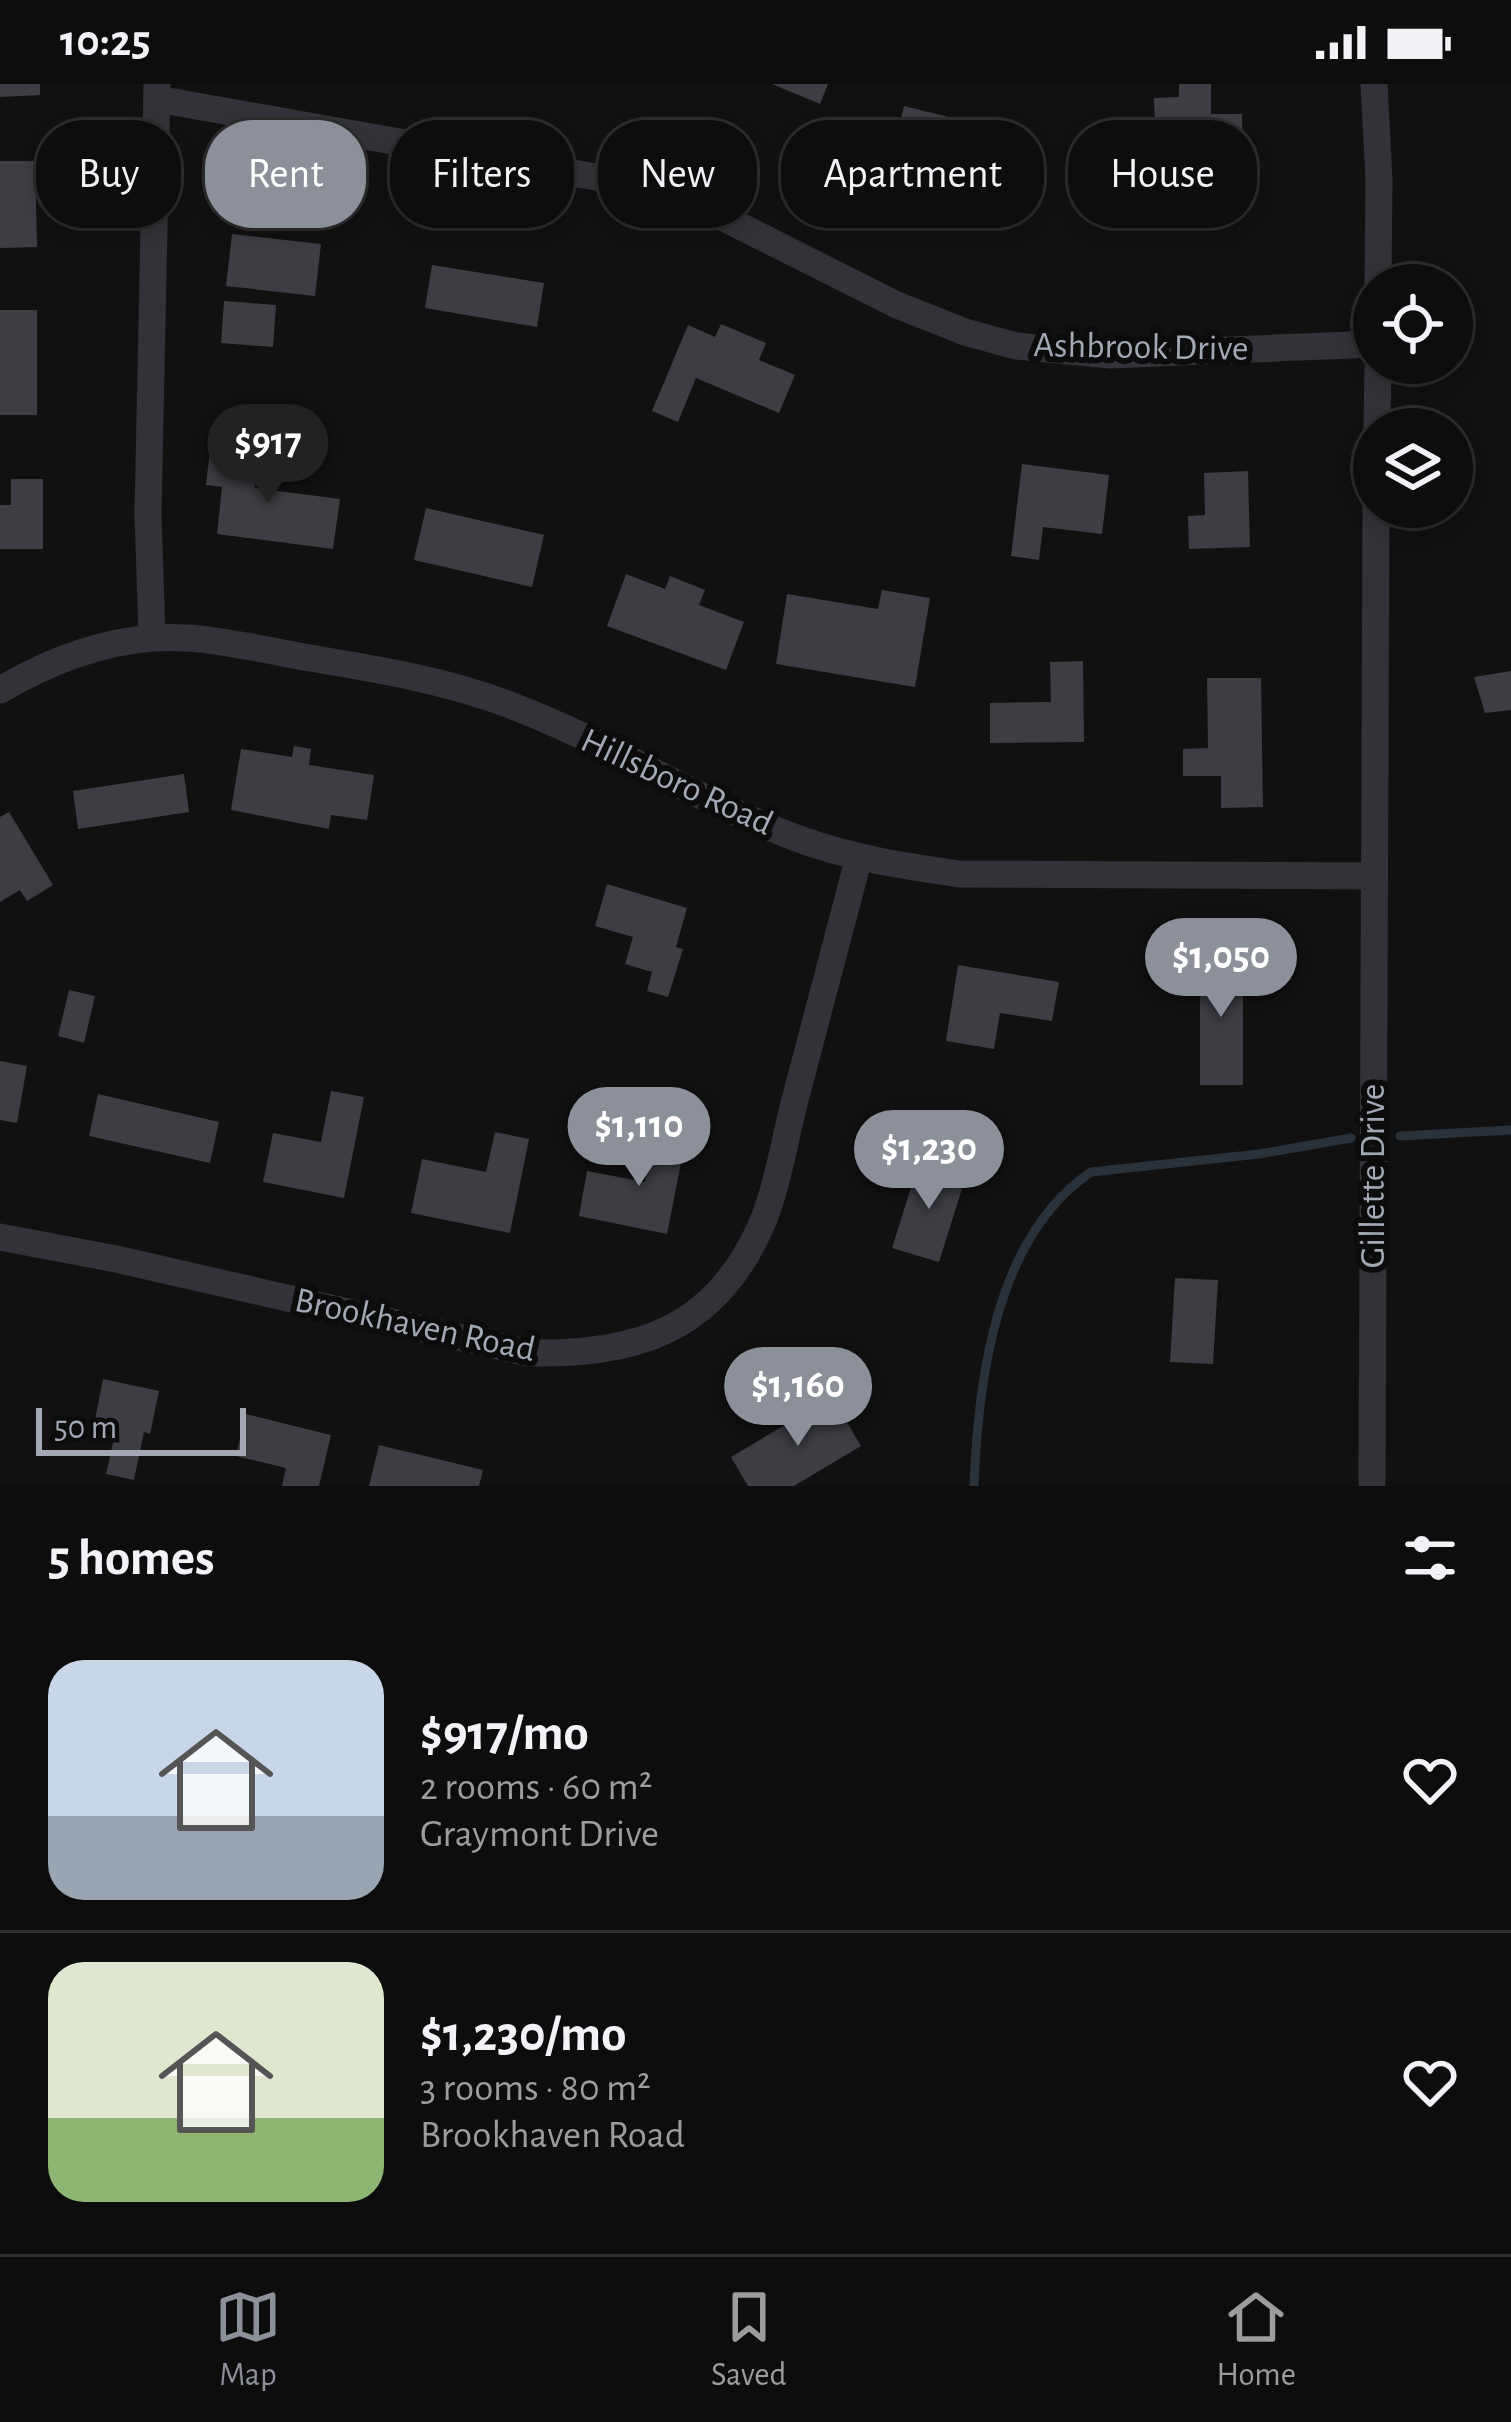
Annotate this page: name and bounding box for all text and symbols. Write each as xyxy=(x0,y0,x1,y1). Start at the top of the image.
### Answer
text: 10:25 xyxy=(60,19,151,64)
chip: Buy xyxy=(36,120,181,228)
chip: Rent xyxy=(205,120,366,228)
chip: Filters xyxy=(390,120,574,228)
chip: New xyxy=(598,120,757,228)
chip: Apartment xyxy=(781,120,1044,228)
chip: House xyxy=(1068,120,1257,228)
map controls xyxy=(1353,264,1473,528)
button: locate xyxy=(1353,264,1473,384)
street label: Ashbrook Drive xyxy=(1033,327,1249,367)
pin: $917 xyxy=(197,404,339,506)
button: layers xyxy=(1353,408,1473,528)
text: $917 xyxy=(234,423,302,462)
street label: Hillsboro Road xyxy=(576,722,778,842)
pin: $1,050 xyxy=(1123,918,1319,1020)
text: $1,050 xyxy=(1172,937,1270,976)
street label: Gillette Drive xyxy=(1355,1084,1391,1268)
pin: $1,110 xyxy=(541,1087,737,1189)
text: $1,110 xyxy=(595,1106,683,1145)
pin: $1,230 xyxy=(831,1110,1027,1212)
text: $1,230 xyxy=(881,1129,977,1168)
street label: Brookhaven Road xyxy=(292,1282,538,1368)
pin: $1,160 xyxy=(700,1347,896,1449)
text: $1,160 xyxy=(751,1366,845,1405)
scale bar xyxy=(36,1402,246,1455)
text: 50 m xyxy=(54,1412,117,1445)
icon: filters xyxy=(1397,1525,1463,1591)
text: 5 homes xyxy=(48,1533,215,1584)
icon: home xyxy=(144,1708,288,1852)
text: $917/mo xyxy=(420,1708,589,1759)
icon: heart xyxy=(1397,1747,1463,1813)
text: 2 rooms · 60 m² xyxy=(420,1768,652,1807)
text: Graymont Drive xyxy=(420,1815,659,1854)
text: $1,230/mo xyxy=(420,2009,626,2060)
icon: home xyxy=(144,2010,288,2154)
icon: heart xyxy=(1397,2049,1463,2115)
text: 3 rooms · 80 m² xyxy=(420,2069,651,2108)
text: Brookhaven Road xyxy=(420,2116,685,2155)
tab: Map xyxy=(215,2284,281,2396)
tab: Saved xyxy=(711,2284,787,2396)
tab: Home xyxy=(1217,2284,1296,2396)

